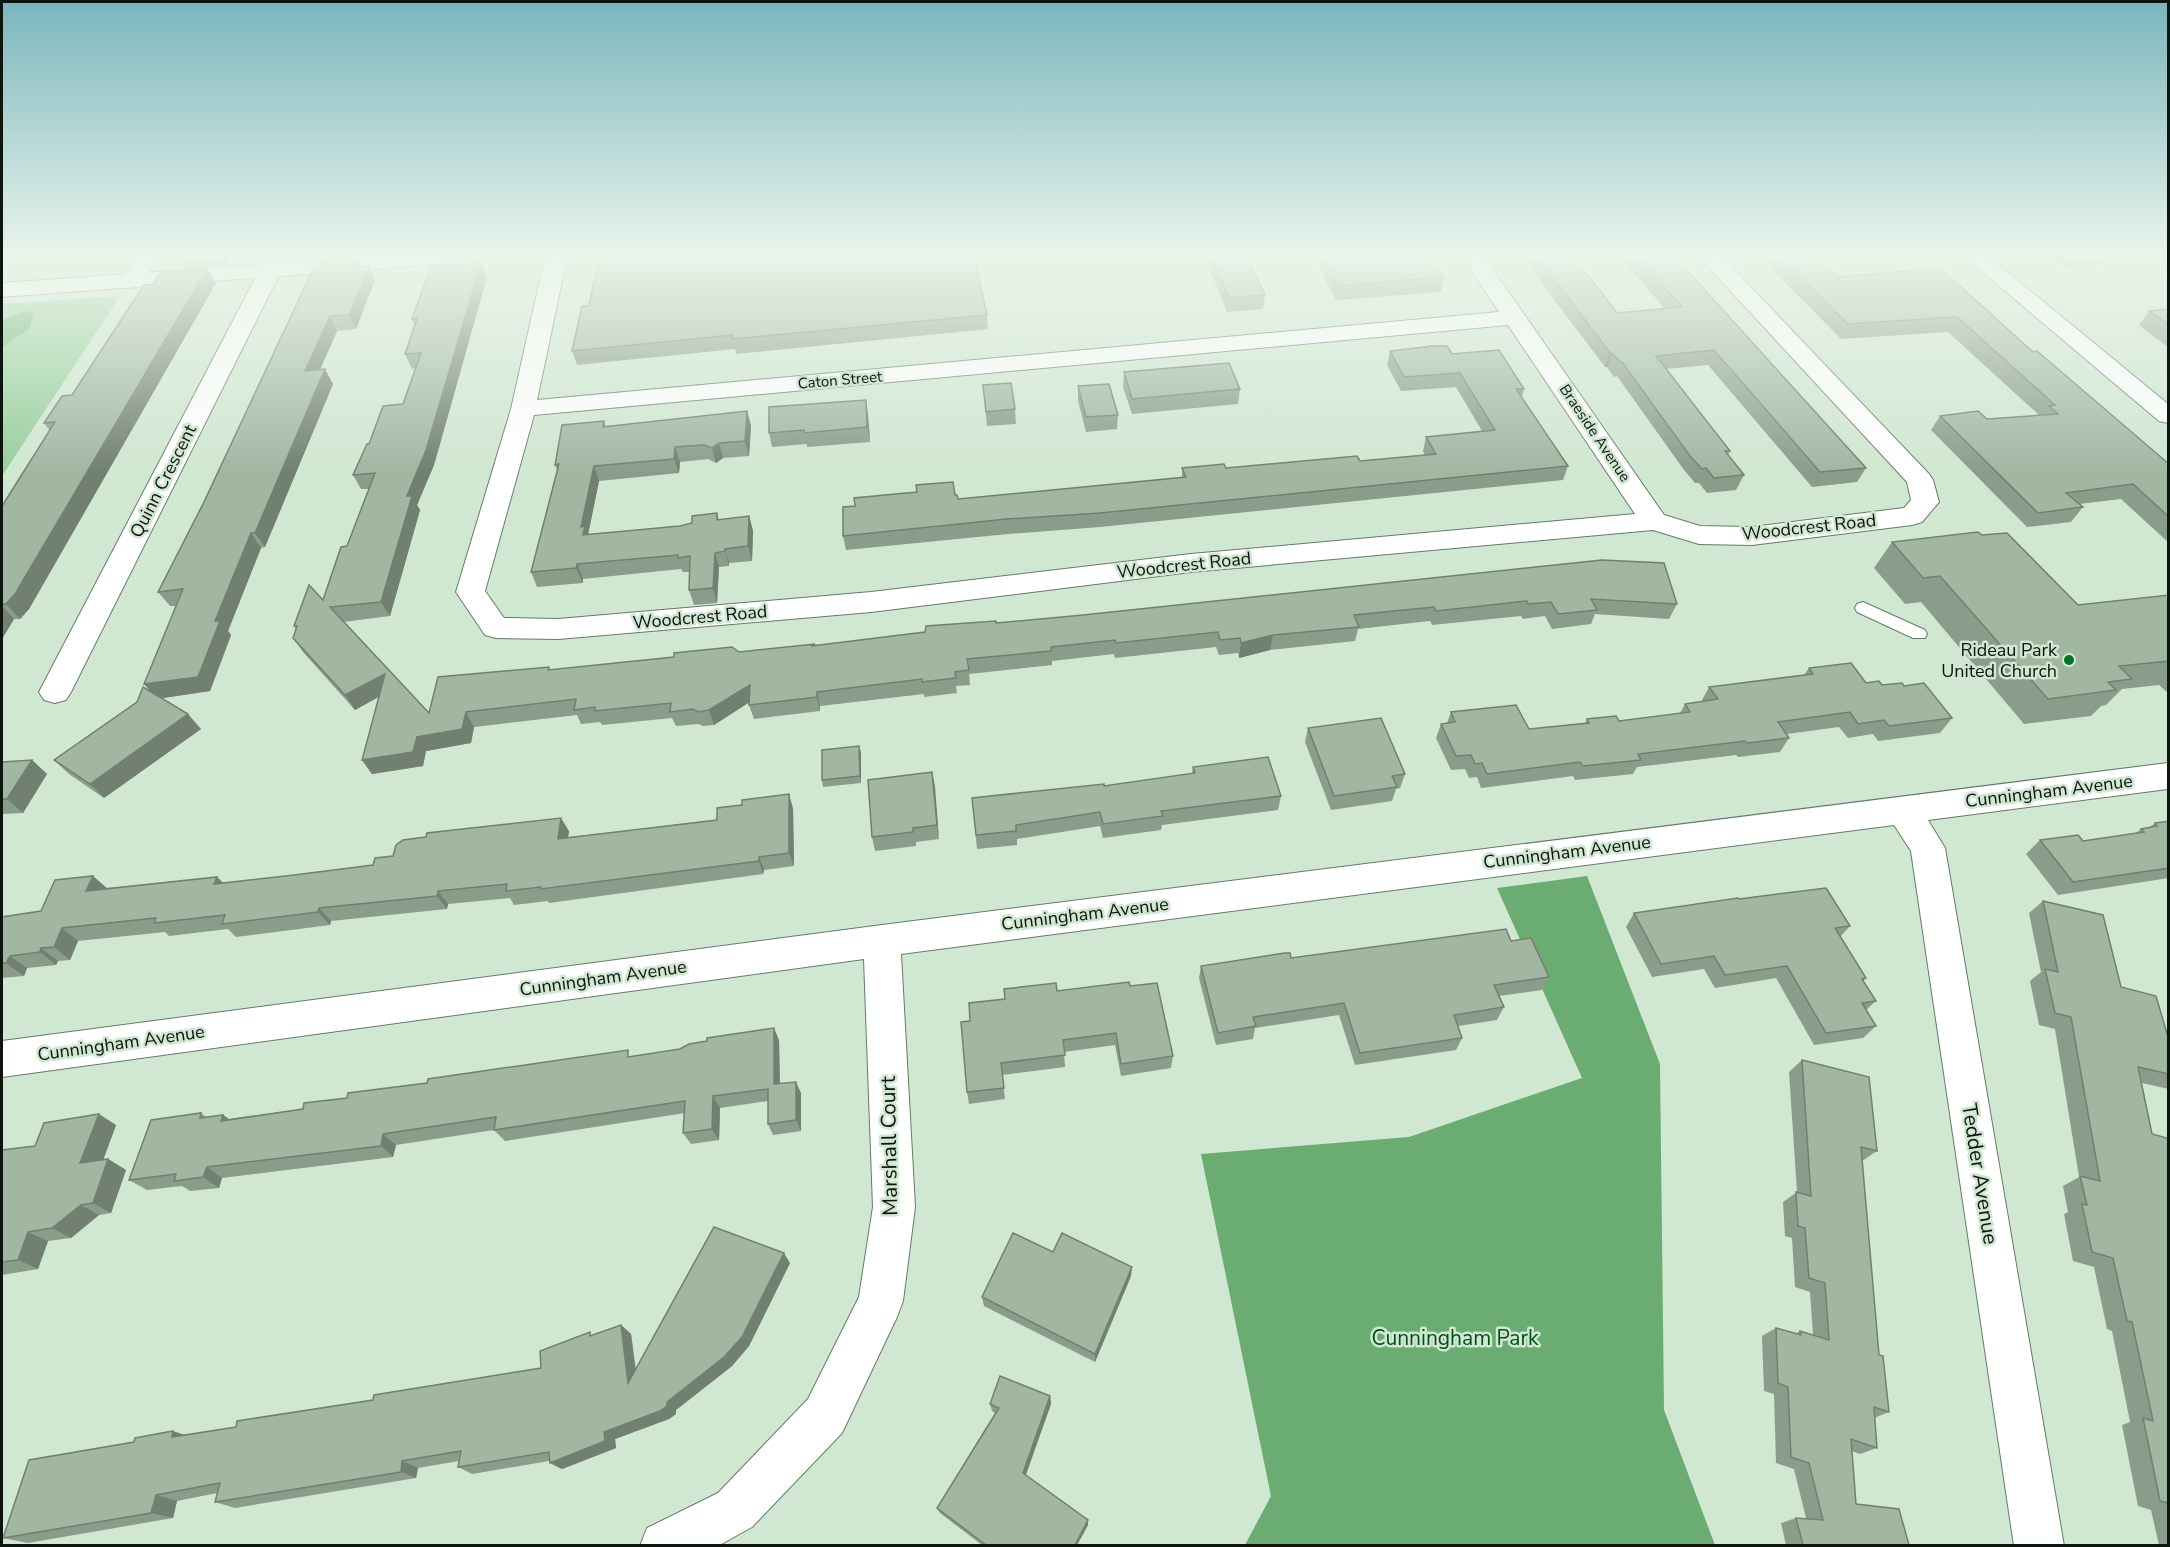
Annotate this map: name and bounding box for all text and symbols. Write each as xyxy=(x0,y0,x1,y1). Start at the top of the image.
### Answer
street label: Caton Street xyxy=(797,366,884,394)
street label: Braeside Avenue xyxy=(1555,380,1635,486)
street label: Quinn Crescent xyxy=(124,420,202,542)
street label: Woodcrest Road xyxy=(1741,508,1877,546)
street label: Woodcrest Road xyxy=(1116,546,1252,584)
street label: Woodcrest Road xyxy=(632,599,768,635)
place label: Rideau Park United Church xyxy=(1941,638,2058,683)
marker: Rideau Park United Church xyxy=(2062,653,2076,667)
street label: Cunningham Avenue xyxy=(1964,769,2134,813)
street label: Cunningham Avenue xyxy=(1482,830,1652,874)
street label: Cunningham Avenue xyxy=(1000,892,1170,936)
street label: Cunningham Avenue xyxy=(518,954,688,1002)
street label: Cunningham Avenue xyxy=(36,1019,206,1067)
street label: Marshall Court xyxy=(874,1075,904,1216)
street label: Tedder Avenue xyxy=(1955,1102,2005,1246)
park label: Cunningham Park xyxy=(1371,1324,1539,1352)

